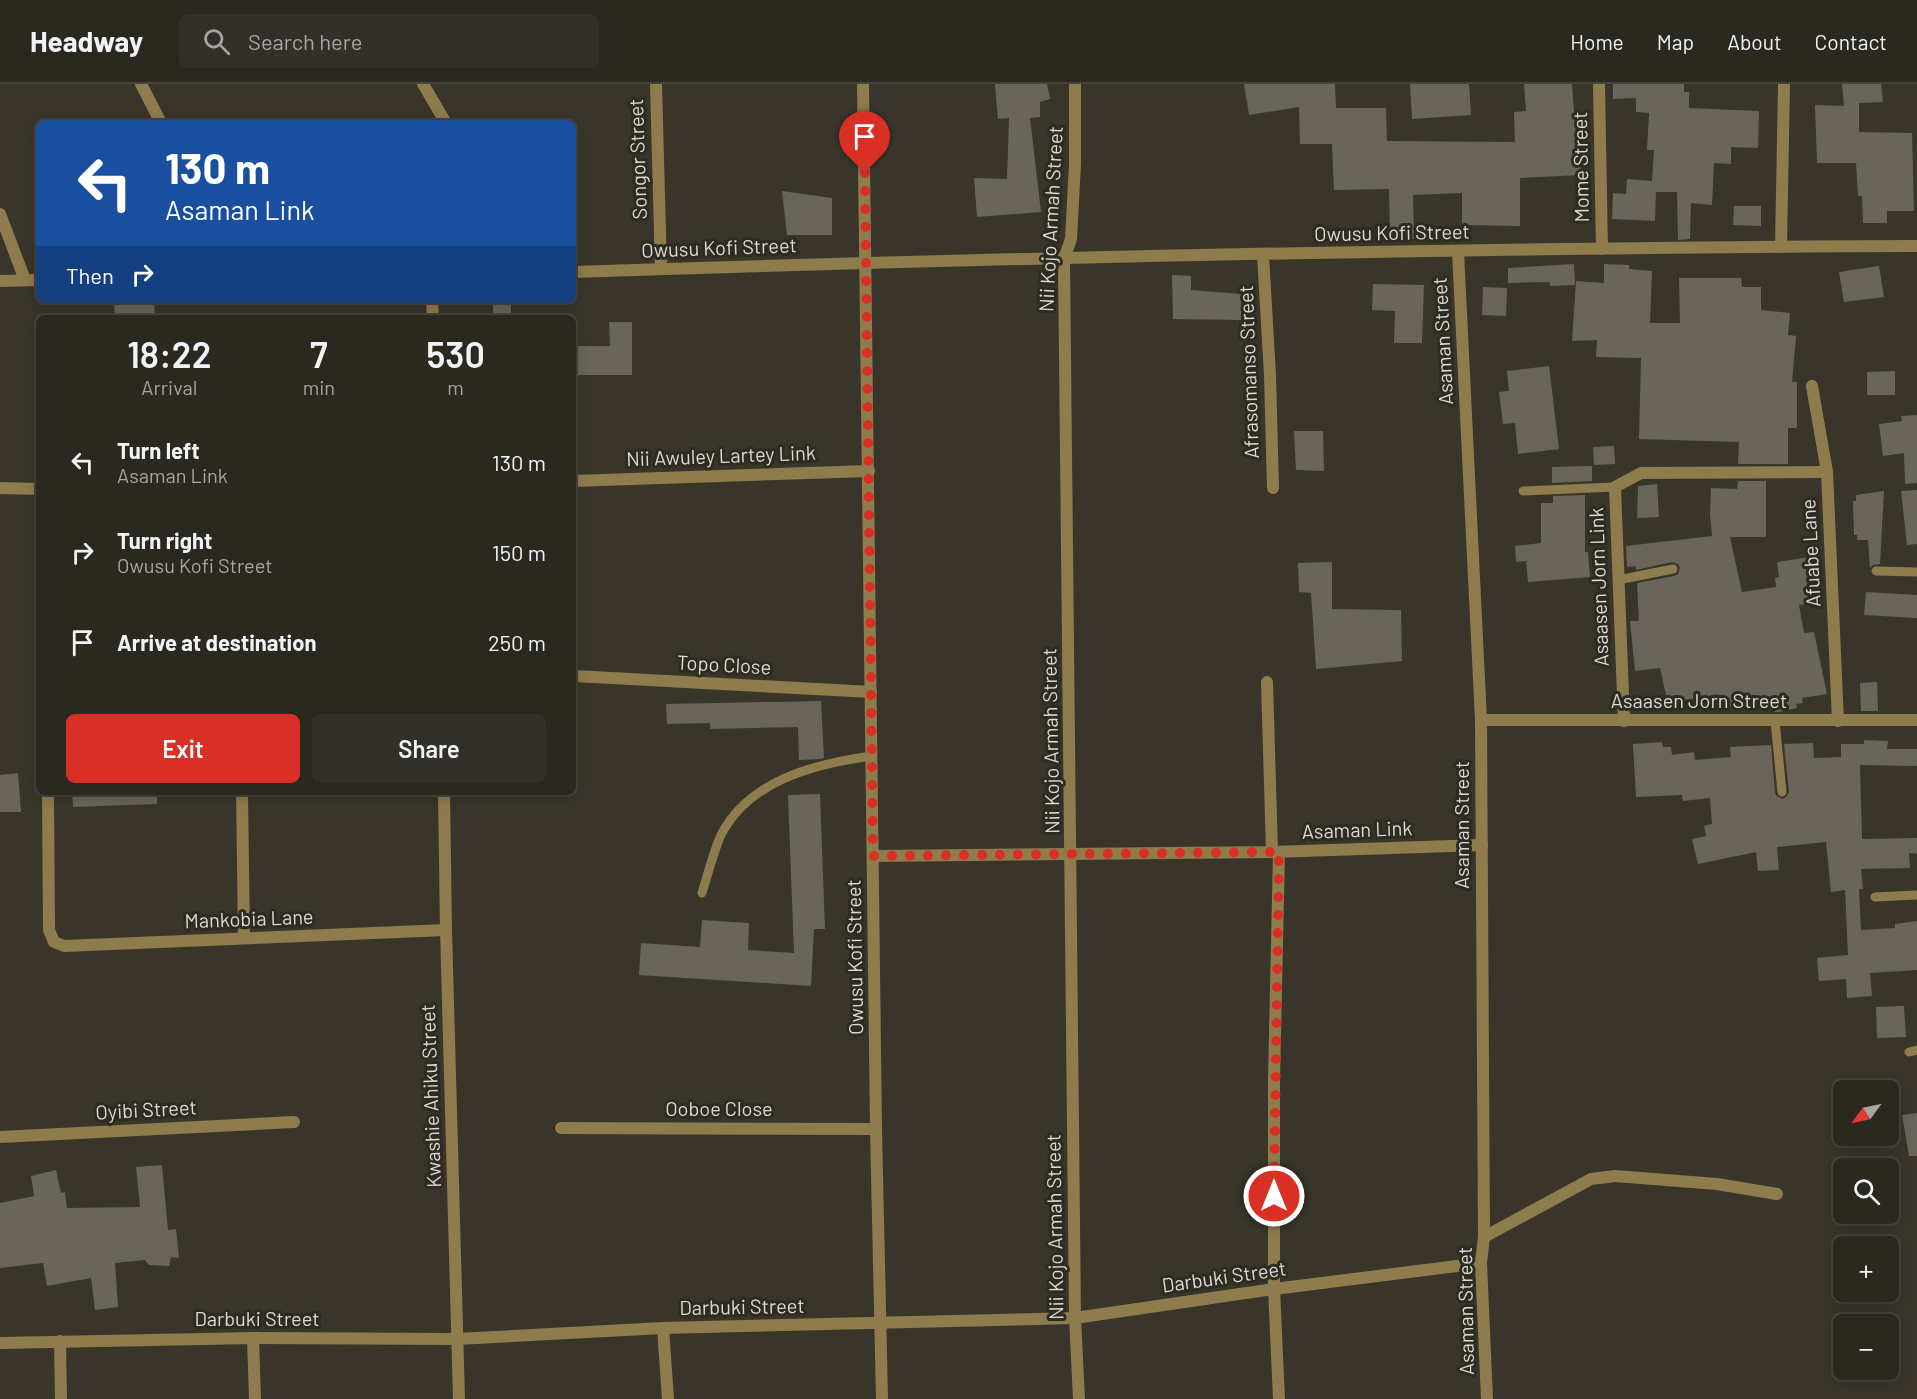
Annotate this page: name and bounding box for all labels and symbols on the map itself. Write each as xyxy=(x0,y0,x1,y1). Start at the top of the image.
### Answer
street label: Songor Street xyxy=(623,98,651,220)
pin xyxy=(839,111,890,173)
street label: Mome Street xyxy=(1567,111,1593,223)
street label: Nii Kojo Armah Street xyxy=(1033,125,1067,312)
street label: Owusu Kofi Street xyxy=(1314,219,1470,245)
street label: Owusu Kofi Street xyxy=(641,232,797,262)
street label: Asaman Street xyxy=(1427,276,1457,406)
street label: Afrasomanso Street xyxy=(1233,285,1263,459)
street label: Nii Awuley Lartey Link xyxy=(626,440,816,470)
street label: Afuabe Lane xyxy=(1795,498,1825,608)
street label: Asaasen Jorn Link xyxy=(1583,507,1613,667)
street label: Nii Kojo Armah Street xyxy=(1036,648,1064,834)
street label: Topo Close xyxy=(676,650,772,678)
street label: Asaasen Jorn Street xyxy=(1611,688,1787,712)
street label: Asaman Street xyxy=(1449,761,1473,889)
street label: Asaman Link xyxy=(1301,815,1413,843)
street label: Owusu Kofi Street xyxy=(841,879,867,1035)
street label: Mankobia Lane xyxy=(184,904,314,932)
street label: Kwashie Ahiku Street xyxy=(415,1004,445,1188)
north arrow xyxy=(1833,1080,1899,1146)
street label: Oyibi Street xyxy=(95,1094,197,1124)
street label: Ooboe Close xyxy=(665,1096,773,1120)
street label: Nii Kojo Armah Street xyxy=(1040,1134,1068,1320)
position arrow xyxy=(1242,1164,1306,1228)
street label: Asaman Street xyxy=(1452,1247,1478,1375)
street label: Darbuki Street xyxy=(1160,1255,1287,1297)
street label: Darbuki Street xyxy=(679,1293,805,1319)
street label: Darbuki Street xyxy=(194,1306,320,1330)

